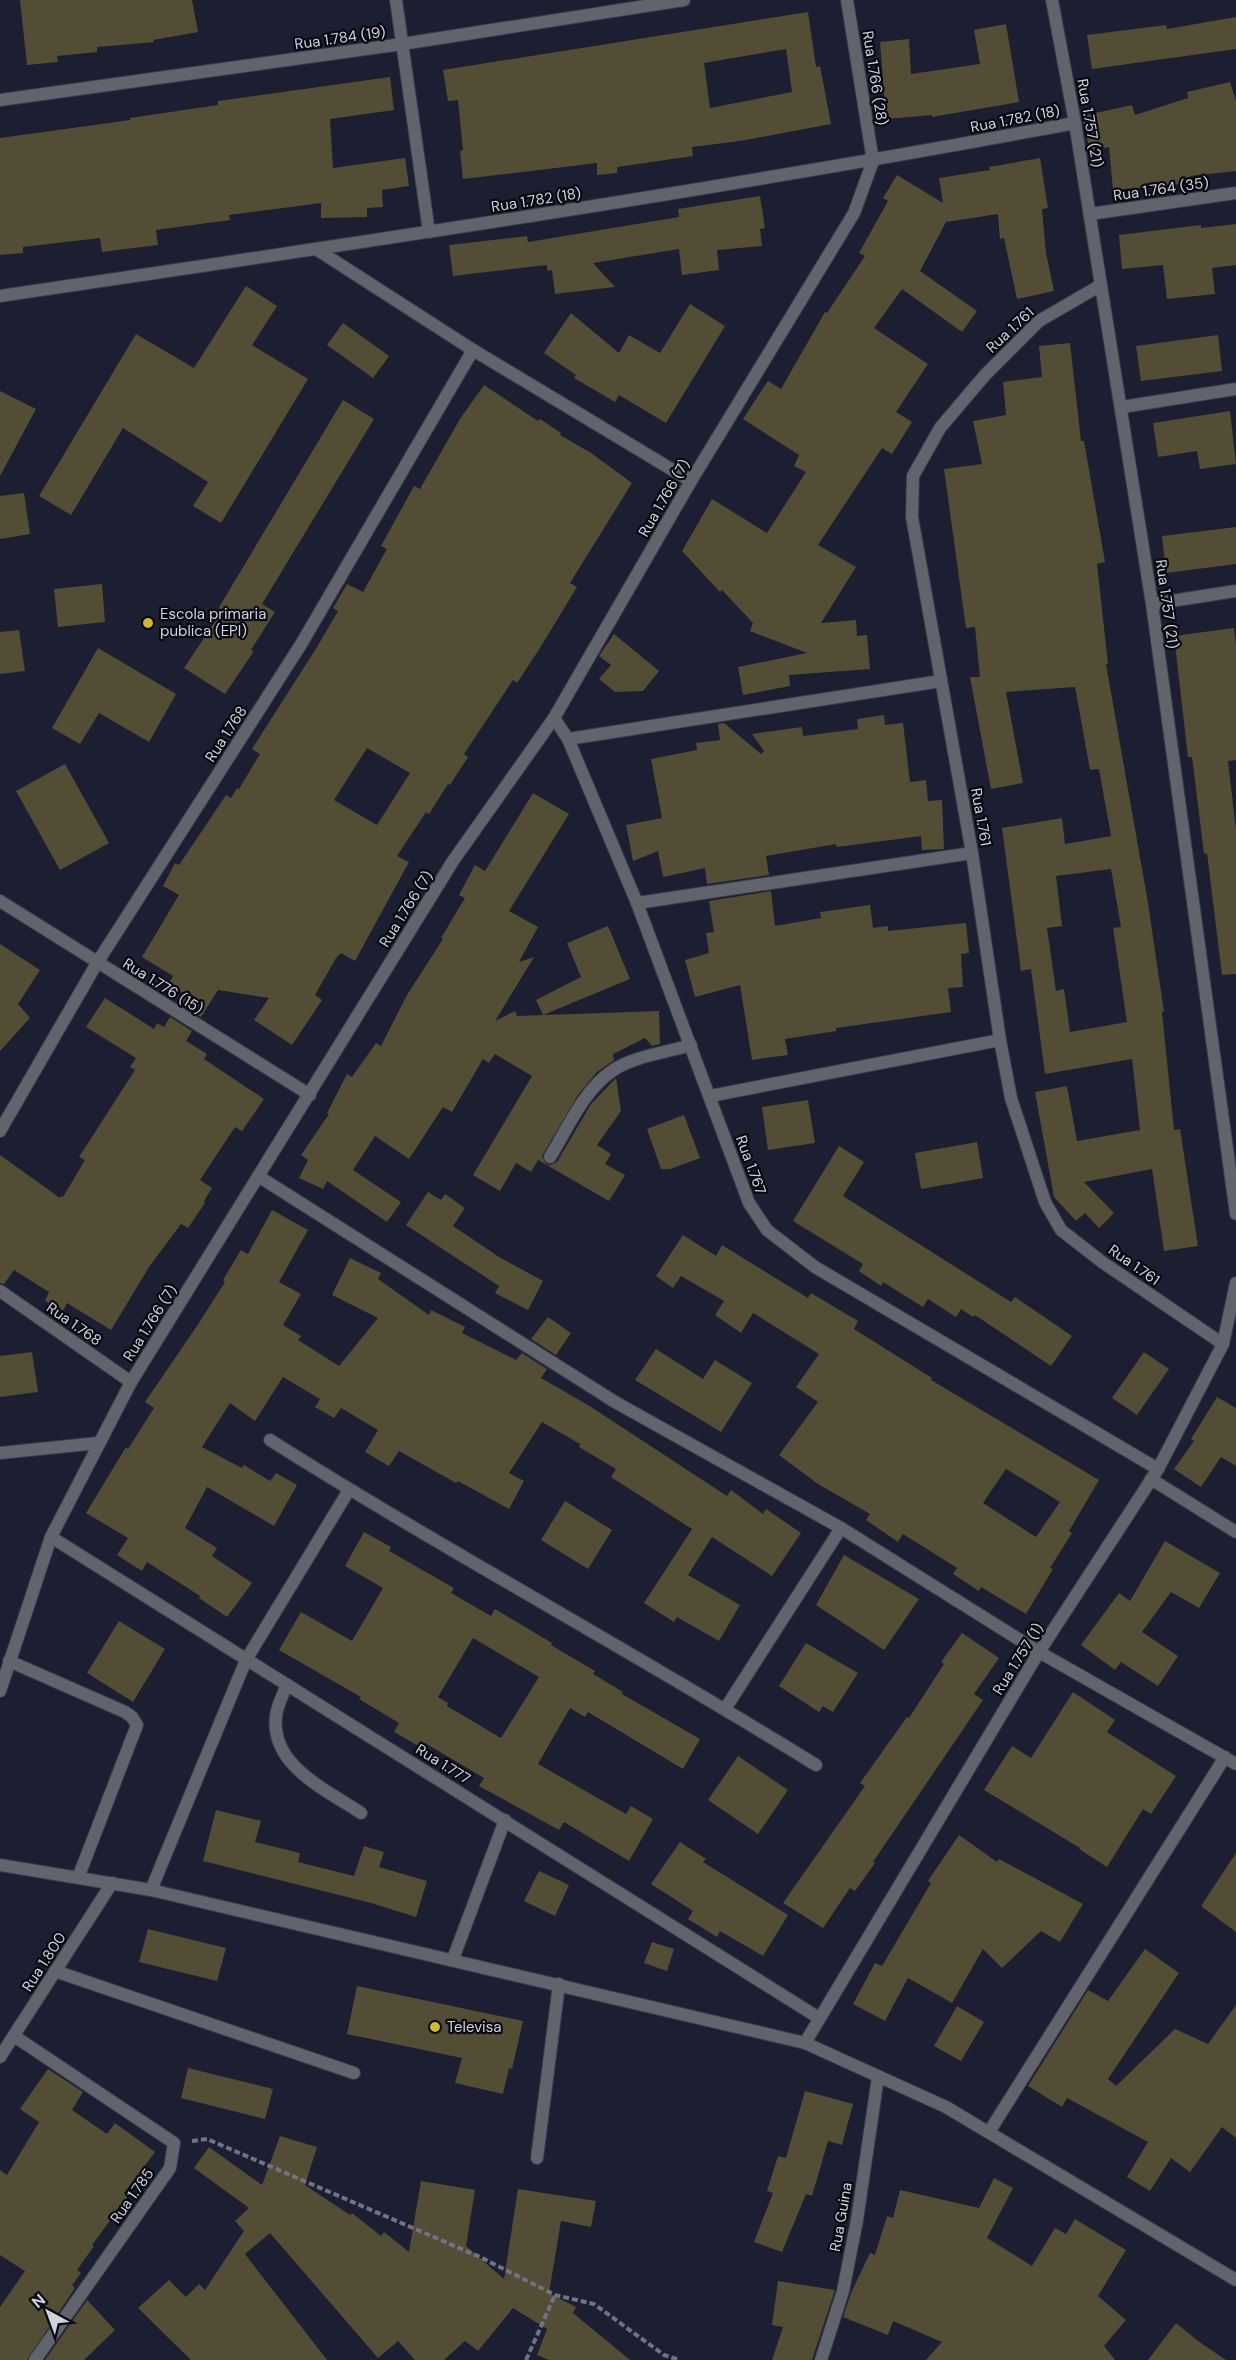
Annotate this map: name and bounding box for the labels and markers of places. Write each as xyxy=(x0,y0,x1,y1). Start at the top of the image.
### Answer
place label: Escola primaria publica (EPI) xyxy=(160,604,266,641)
marker: Escola primaria publica (EPI) xyxy=(141,616,155,630)
place label: Televisa xyxy=(447,2017,501,2037)
marker: Televisa xyxy=(428,2020,442,2034)

